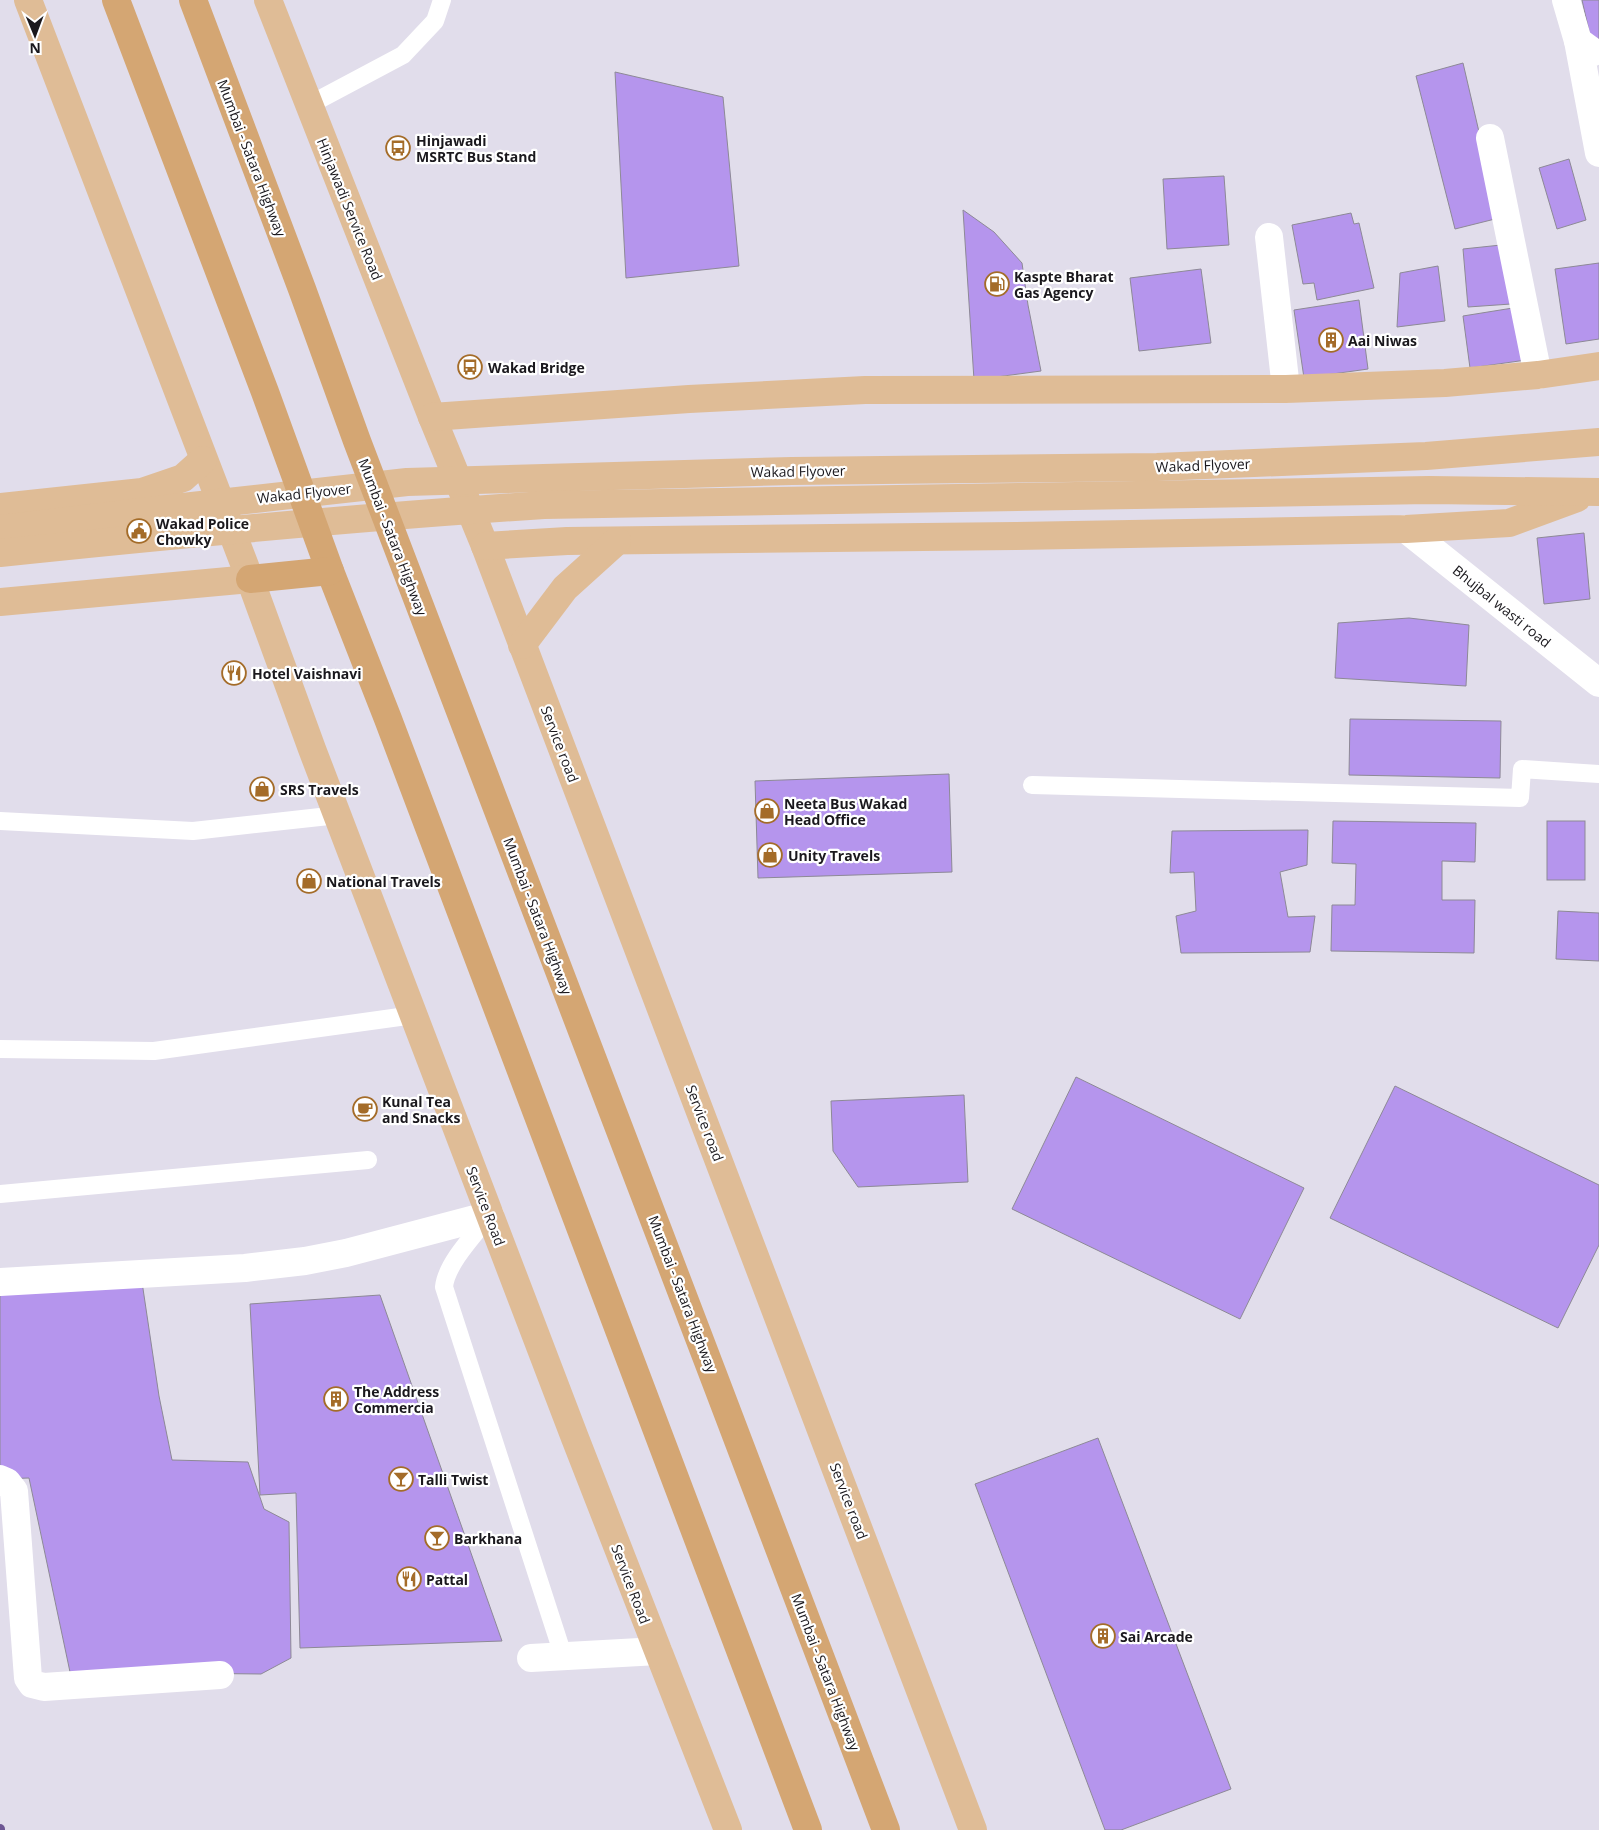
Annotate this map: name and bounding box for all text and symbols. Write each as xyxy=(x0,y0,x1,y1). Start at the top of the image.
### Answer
north arrow xyxy=(10,10,60,60)
text: N xyxy=(29,39,41,58)
street label: Mumbai - Satara Highway xyxy=(213,77,291,240)
place label: Hinjawadi MSRTC Bus Stand xyxy=(416,131,536,166)
street label: Hinjawadi Service Road xyxy=(313,135,387,283)
bus stop icon: Hinjawadi MSRTC Bus Stand xyxy=(385,135,411,161)
place label: Kaspte Bharat Gas Agency xyxy=(1014,267,1114,302)
fuel station icon: Kaspte Bharat Gas Agency xyxy=(984,271,1010,297)
building icon: Aai Niwas xyxy=(1318,327,1344,353)
place label: Aai Niwas xyxy=(1348,331,1417,350)
bus stop icon: Wakad Bridge xyxy=(457,354,483,380)
place label: Wakad Bridge xyxy=(488,358,585,377)
street label: Wakad Flyover xyxy=(1155,454,1251,476)
street label: Mumbai - Satara Highway xyxy=(354,456,432,619)
street label: Wakad Flyover xyxy=(750,461,846,481)
street label: Wakad Flyover xyxy=(256,479,352,507)
place label: Wakad Police Chowky xyxy=(156,514,249,549)
public building icon: Wakad Police Chowky xyxy=(126,518,152,544)
street label: Bhujbal wasti road xyxy=(1449,560,1555,652)
restaurant icon: Hotel Vaishnavi xyxy=(221,660,247,686)
place label: Hotel Vaishnavi xyxy=(252,664,362,683)
street label: Service road xyxy=(537,703,583,785)
shop icon: SRS Travels xyxy=(249,776,275,802)
place label: SRS Travels xyxy=(280,780,359,799)
place label: Neeta Bus Wakad Head Office xyxy=(784,794,907,829)
shop icon: Neeta Bus Wakad Head Office xyxy=(754,798,780,824)
street label: Mumbai - Satara Highway xyxy=(499,835,577,998)
shop icon: Unity Travels xyxy=(757,842,783,868)
place label: Unity Travels xyxy=(788,846,880,865)
shop icon: National Travels xyxy=(296,868,322,894)
place label: National Travels xyxy=(326,872,441,891)
street label: Service road xyxy=(682,1082,728,1164)
place label: Kunal Tea and Snacks xyxy=(382,1092,460,1127)
cafe icon: Kunal Tea and Snacks xyxy=(352,1096,378,1122)
street label: Service Road xyxy=(462,1164,510,1248)
street label: Mumbai - Satara Highway xyxy=(644,1213,722,1376)
place label: The Address Commercia xyxy=(354,1382,439,1417)
building icon: The Address Commercia xyxy=(323,1386,349,1412)
street label: Service road xyxy=(826,1460,872,1542)
bar icon: Talli Twist xyxy=(388,1466,414,1492)
place label: Talli Twist xyxy=(418,1470,488,1489)
bar icon: Barkhana xyxy=(424,1525,450,1551)
place label: Barkhana xyxy=(454,1529,522,1548)
street label: Service Road xyxy=(607,1542,655,1626)
restaurant icon: Pattal xyxy=(396,1566,422,1592)
place label: Pattal xyxy=(426,1570,468,1589)
street label: Mumbai - Satara Highway xyxy=(787,1591,865,1754)
building icon: Sai Arcade xyxy=(1090,1623,1116,1649)
place label: Sai Arcade xyxy=(1120,1627,1193,1646)

